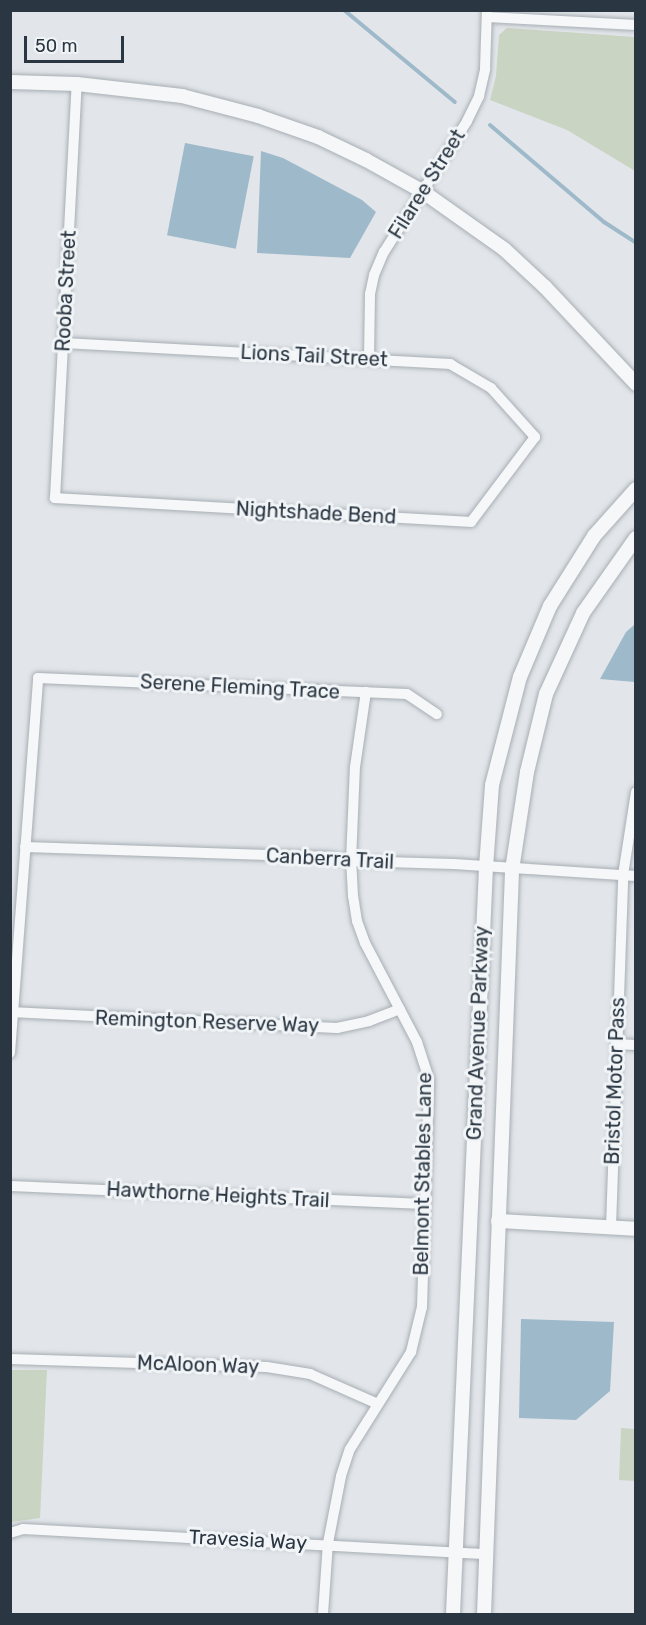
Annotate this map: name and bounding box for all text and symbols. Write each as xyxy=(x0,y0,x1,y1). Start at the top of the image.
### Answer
scale bar xyxy=(27,24,128,62)
text: 50 m xyxy=(35,35,78,57)
street label: Filaree Street xyxy=(384,125,470,243)
street label: Rooba Street xyxy=(51,230,81,352)
street label: Lions Tail Street xyxy=(239,340,389,372)
street label: Nightshade Bend xyxy=(235,497,397,529)
street label: Serene Fleming Trace xyxy=(139,670,341,704)
street label: Canberra Trail xyxy=(265,844,395,874)
street label: Grand Avenue Parkway xyxy=(462,925,494,1141)
street label: Bristol Motor Pass xyxy=(600,997,630,1165)
street label: Remington Reserve Way xyxy=(94,1006,320,1038)
street label: Belmont Stables Lane xyxy=(409,1072,437,1276)
street label: Hawthorne Heights Trail xyxy=(106,1177,330,1213)
street label: McAloon Way xyxy=(136,1351,260,1379)
street label: Travesia Way xyxy=(188,1525,308,1555)

